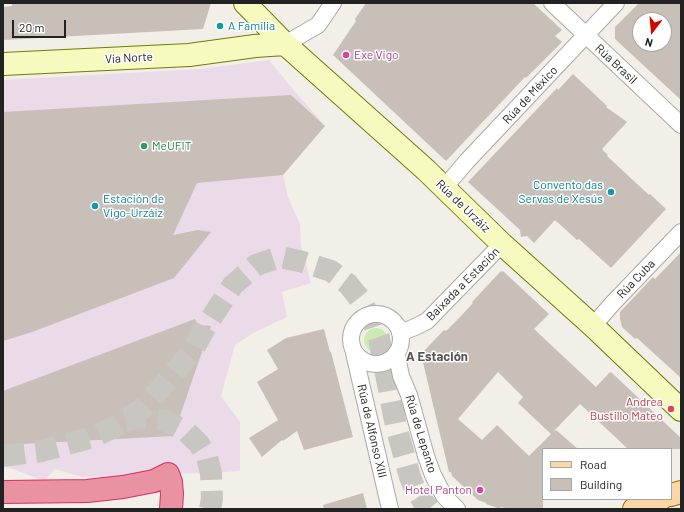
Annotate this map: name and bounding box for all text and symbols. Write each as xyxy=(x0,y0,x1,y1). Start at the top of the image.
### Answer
scale bar xyxy=(14,12,68,38)
north arrow xyxy=(632,12,672,52)
place label: A Familia xyxy=(228,19,275,33)
text: 20 m xyxy=(19,20,45,34)
marker: A Familia xyxy=(215,21,225,31)
text: N xyxy=(644,36,654,50)
street label: Rúa Brasil xyxy=(592,41,640,87)
place label: Exe Vigo xyxy=(354,48,399,62)
street label: Vía Norte xyxy=(105,50,153,66)
marker: Exe Vigo xyxy=(341,50,351,60)
street label: Rúa de México xyxy=(499,63,561,127)
place label: MeUFIT xyxy=(152,139,192,153)
marker: MeUFIT xyxy=(139,141,149,151)
street label: Rúa de Urzáiz xyxy=(433,177,493,235)
place label: Convento das Servas de Xesús xyxy=(519,178,603,206)
marker: Convento das Servas de Xesús xyxy=(606,187,616,197)
place label: Estación de Vigo-Urzáiz xyxy=(103,192,164,220)
marker: Estación de Vigo-Urzáiz xyxy=(90,201,100,211)
street label: Baixada a Estación xyxy=(423,244,503,324)
street label: Rúa Cuba xyxy=(614,256,658,302)
district label: A Estación xyxy=(406,349,468,365)
street label: Rúa de Alfonso XIII xyxy=(354,383,390,479)
street label: Rúa de Lepanto xyxy=(402,393,440,475)
place label: Andrea Bustillo Mateo xyxy=(590,395,663,423)
marker: Andrea Bustillo Mateo xyxy=(666,404,676,414)
legend xyxy=(542,448,672,500)
text: Road xyxy=(580,457,607,471)
text: Building xyxy=(580,477,622,491)
place label: Hotel Panton xyxy=(405,483,472,497)
marker: Hotel Panton xyxy=(475,485,485,495)

